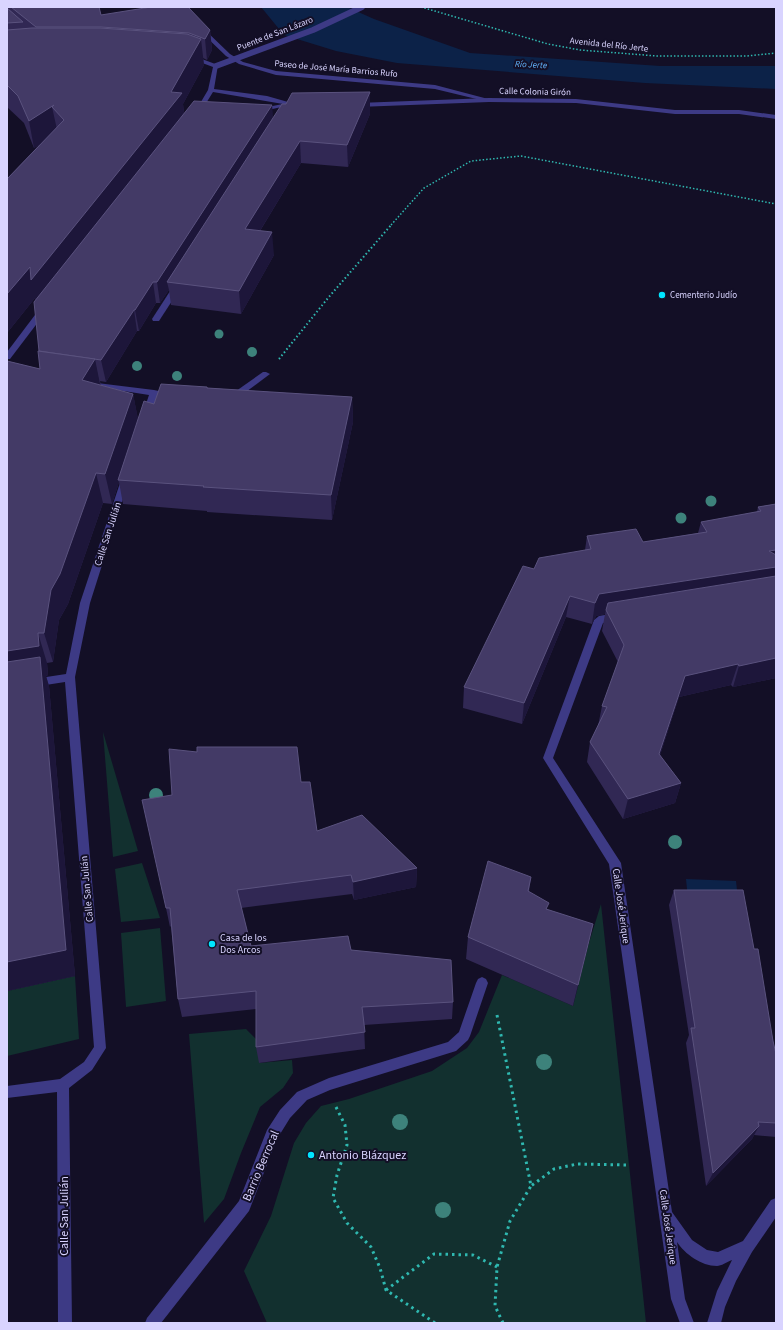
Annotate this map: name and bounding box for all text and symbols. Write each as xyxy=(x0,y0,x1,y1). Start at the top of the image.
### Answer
street label: Puente de San Lázaro xyxy=(235,13,315,55)
street label: Avenida del Río Jerte xyxy=(569,34,649,56)
street label: Paseo de José María Barrios Rufo xyxy=(274,57,398,81)
water label: Río Jerte xyxy=(515,58,548,72)
street label: Calle Colonia Girón xyxy=(499,85,571,99)
place label: Cementerio Judío xyxy=(670,289,737,302)
marker: Cementerio Judío xyxy=(657,290,667,300)
street label: Calle San Julián xyxy=(91,500,125,568)
street label: Calle San Julián xyxy=(77,855,97,923)
street label: Calle José Jerique xyxy=(609,868,633,945)
place label: Casa de los Dos Arcos xyxy=(220,931,267,957)
marker: Casa de los Dos Arcos xyxy=(207,939,217,949)
street label: Barrio Berrocal xyxy=(238,1128,284,1204)
place label: Antonio Blázquez xyxy=(319,1147,406,1164)
marker: Antonio Blázquez xyxy=(306,1150,316,1160)
street label: Calle San Julián xyxy=(56,1176,73,1256)
street label: Calle José Jerique xyxy=(656,1189,680,1266)

